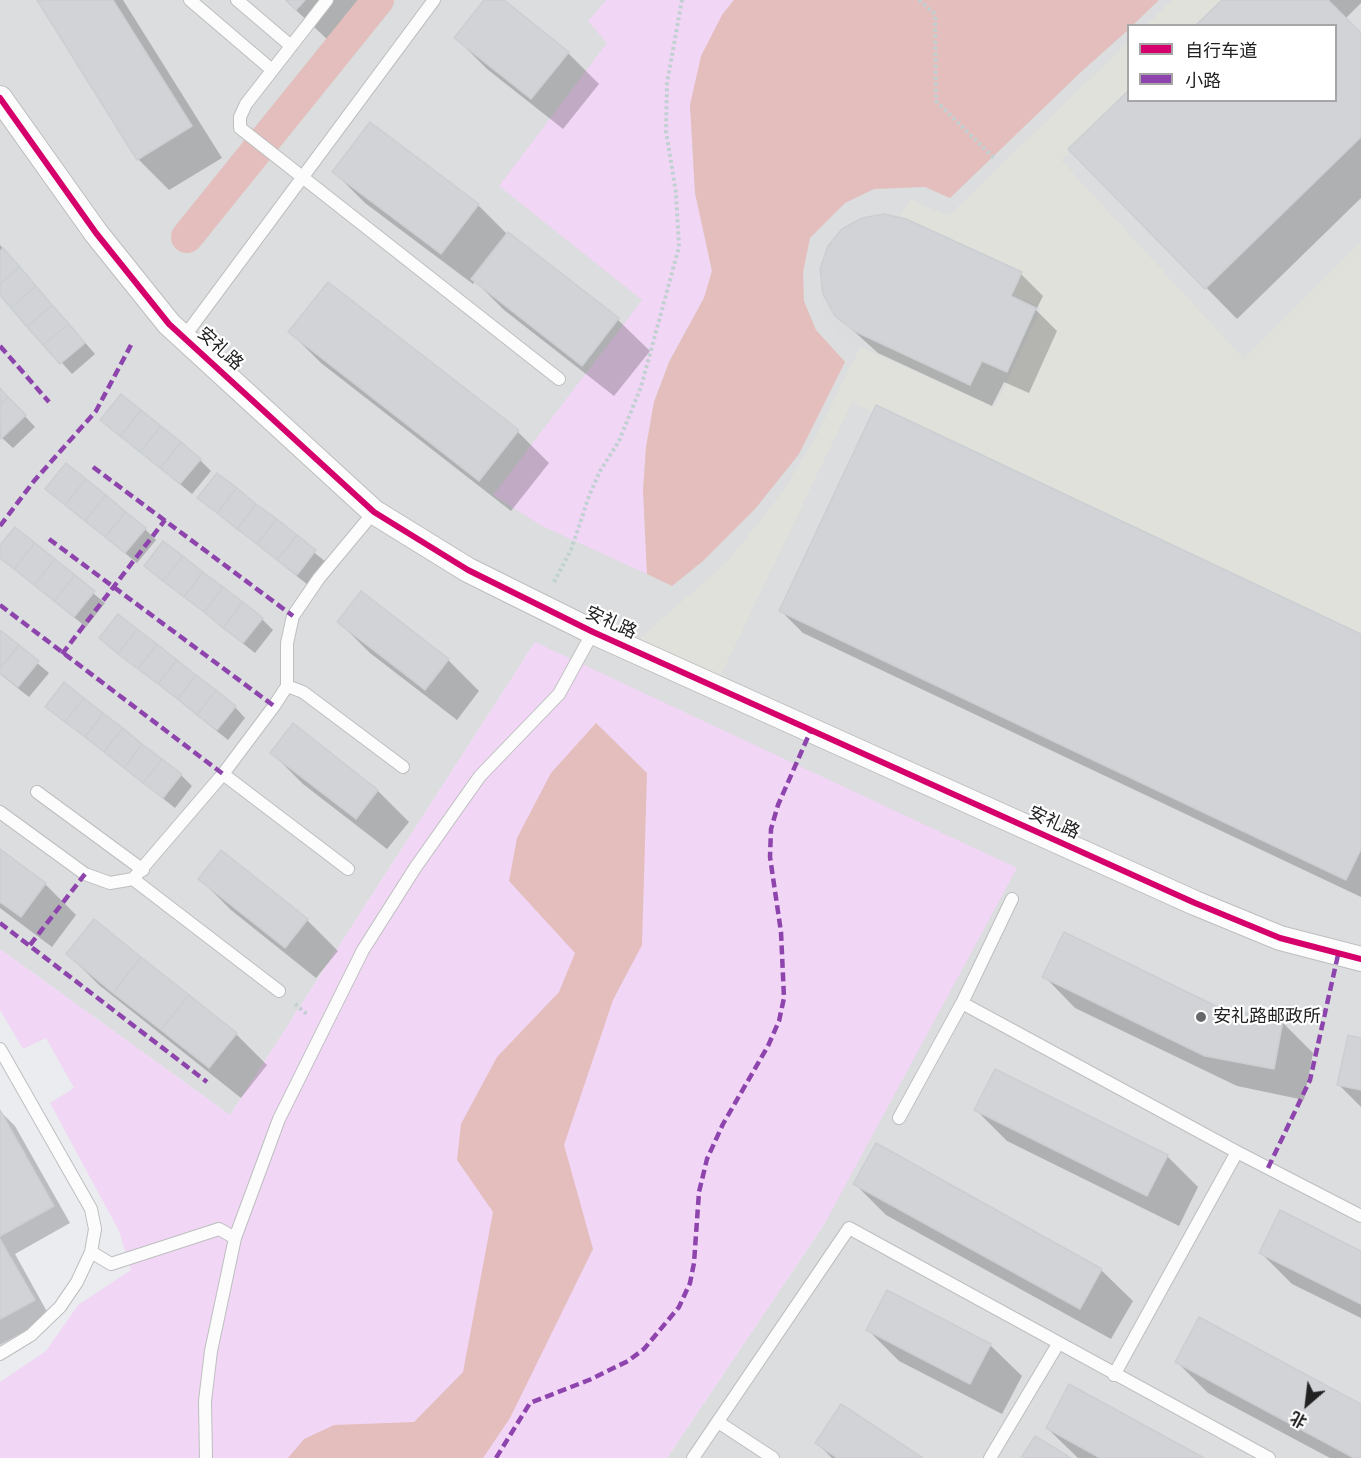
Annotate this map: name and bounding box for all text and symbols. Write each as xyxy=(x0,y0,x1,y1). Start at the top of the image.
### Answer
legend xyxy=(1127,24,1337,102)
text: 自行车道 xyxy=(1185,39,1257,62)
text: 小路 xyxy=(1185,69,1221,92)
street label: 安礼路 xyxy=(193,323,247,375)
street label: 安礼路 xyxy=(582,602,640,644)
street label: 安礼路 xyxy=(1025,802,1083,844)
place label: 安礼路邮政所 xyxy=(1213,1006,1321,1028)
marker: 安礼路邮政所 xyxy=(1194,1010,1208,1024)
north arrow xyxy=(1277,1374,1337,1434)
text: 北 xyxy=(1287,1407,1310,1432)

